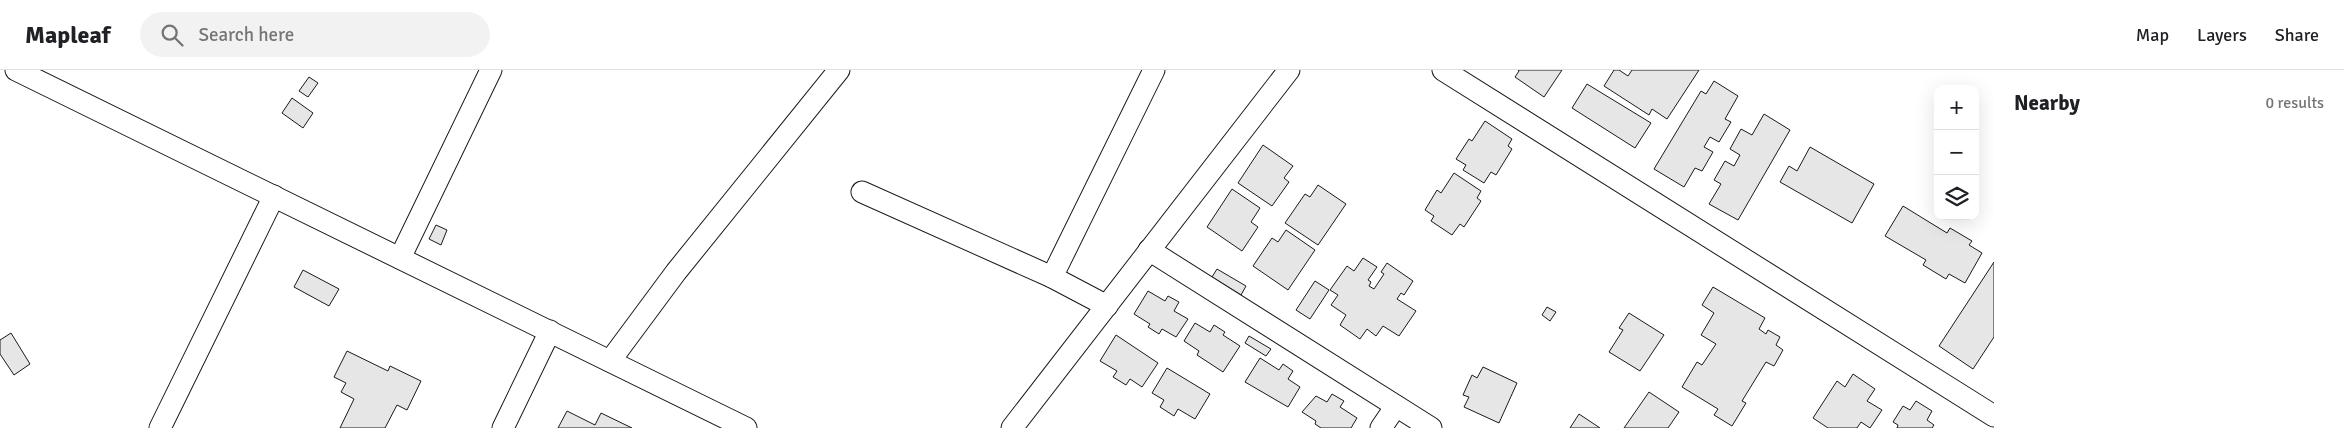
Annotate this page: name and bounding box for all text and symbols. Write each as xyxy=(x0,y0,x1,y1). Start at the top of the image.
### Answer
search box xyxy=(140,12,490,57)
text: Mapleaf xyxy=(25,20,110,50)
icon: search xyxy=(158,21,186,49)
text: Search here xyxy=(198,23,294,47)
text: Map xyxy=(2136,24,2169,46)
text: Layers xyxy=(2197,24,2247,46)
text: Share xyxy=(2275,24,2319,46)
map controls xyxy=(1934,85,1979,220)
button: + xyxy=(1934,85,1979,130)
text: Nearby xyxy=(2014,90,2080,116)
text: 0 results xyxy=(2265,93,2324,113)
button: − xyxy=(1934,130,1979,175)
button: layers xyxy=(1934,175,1979,220)

